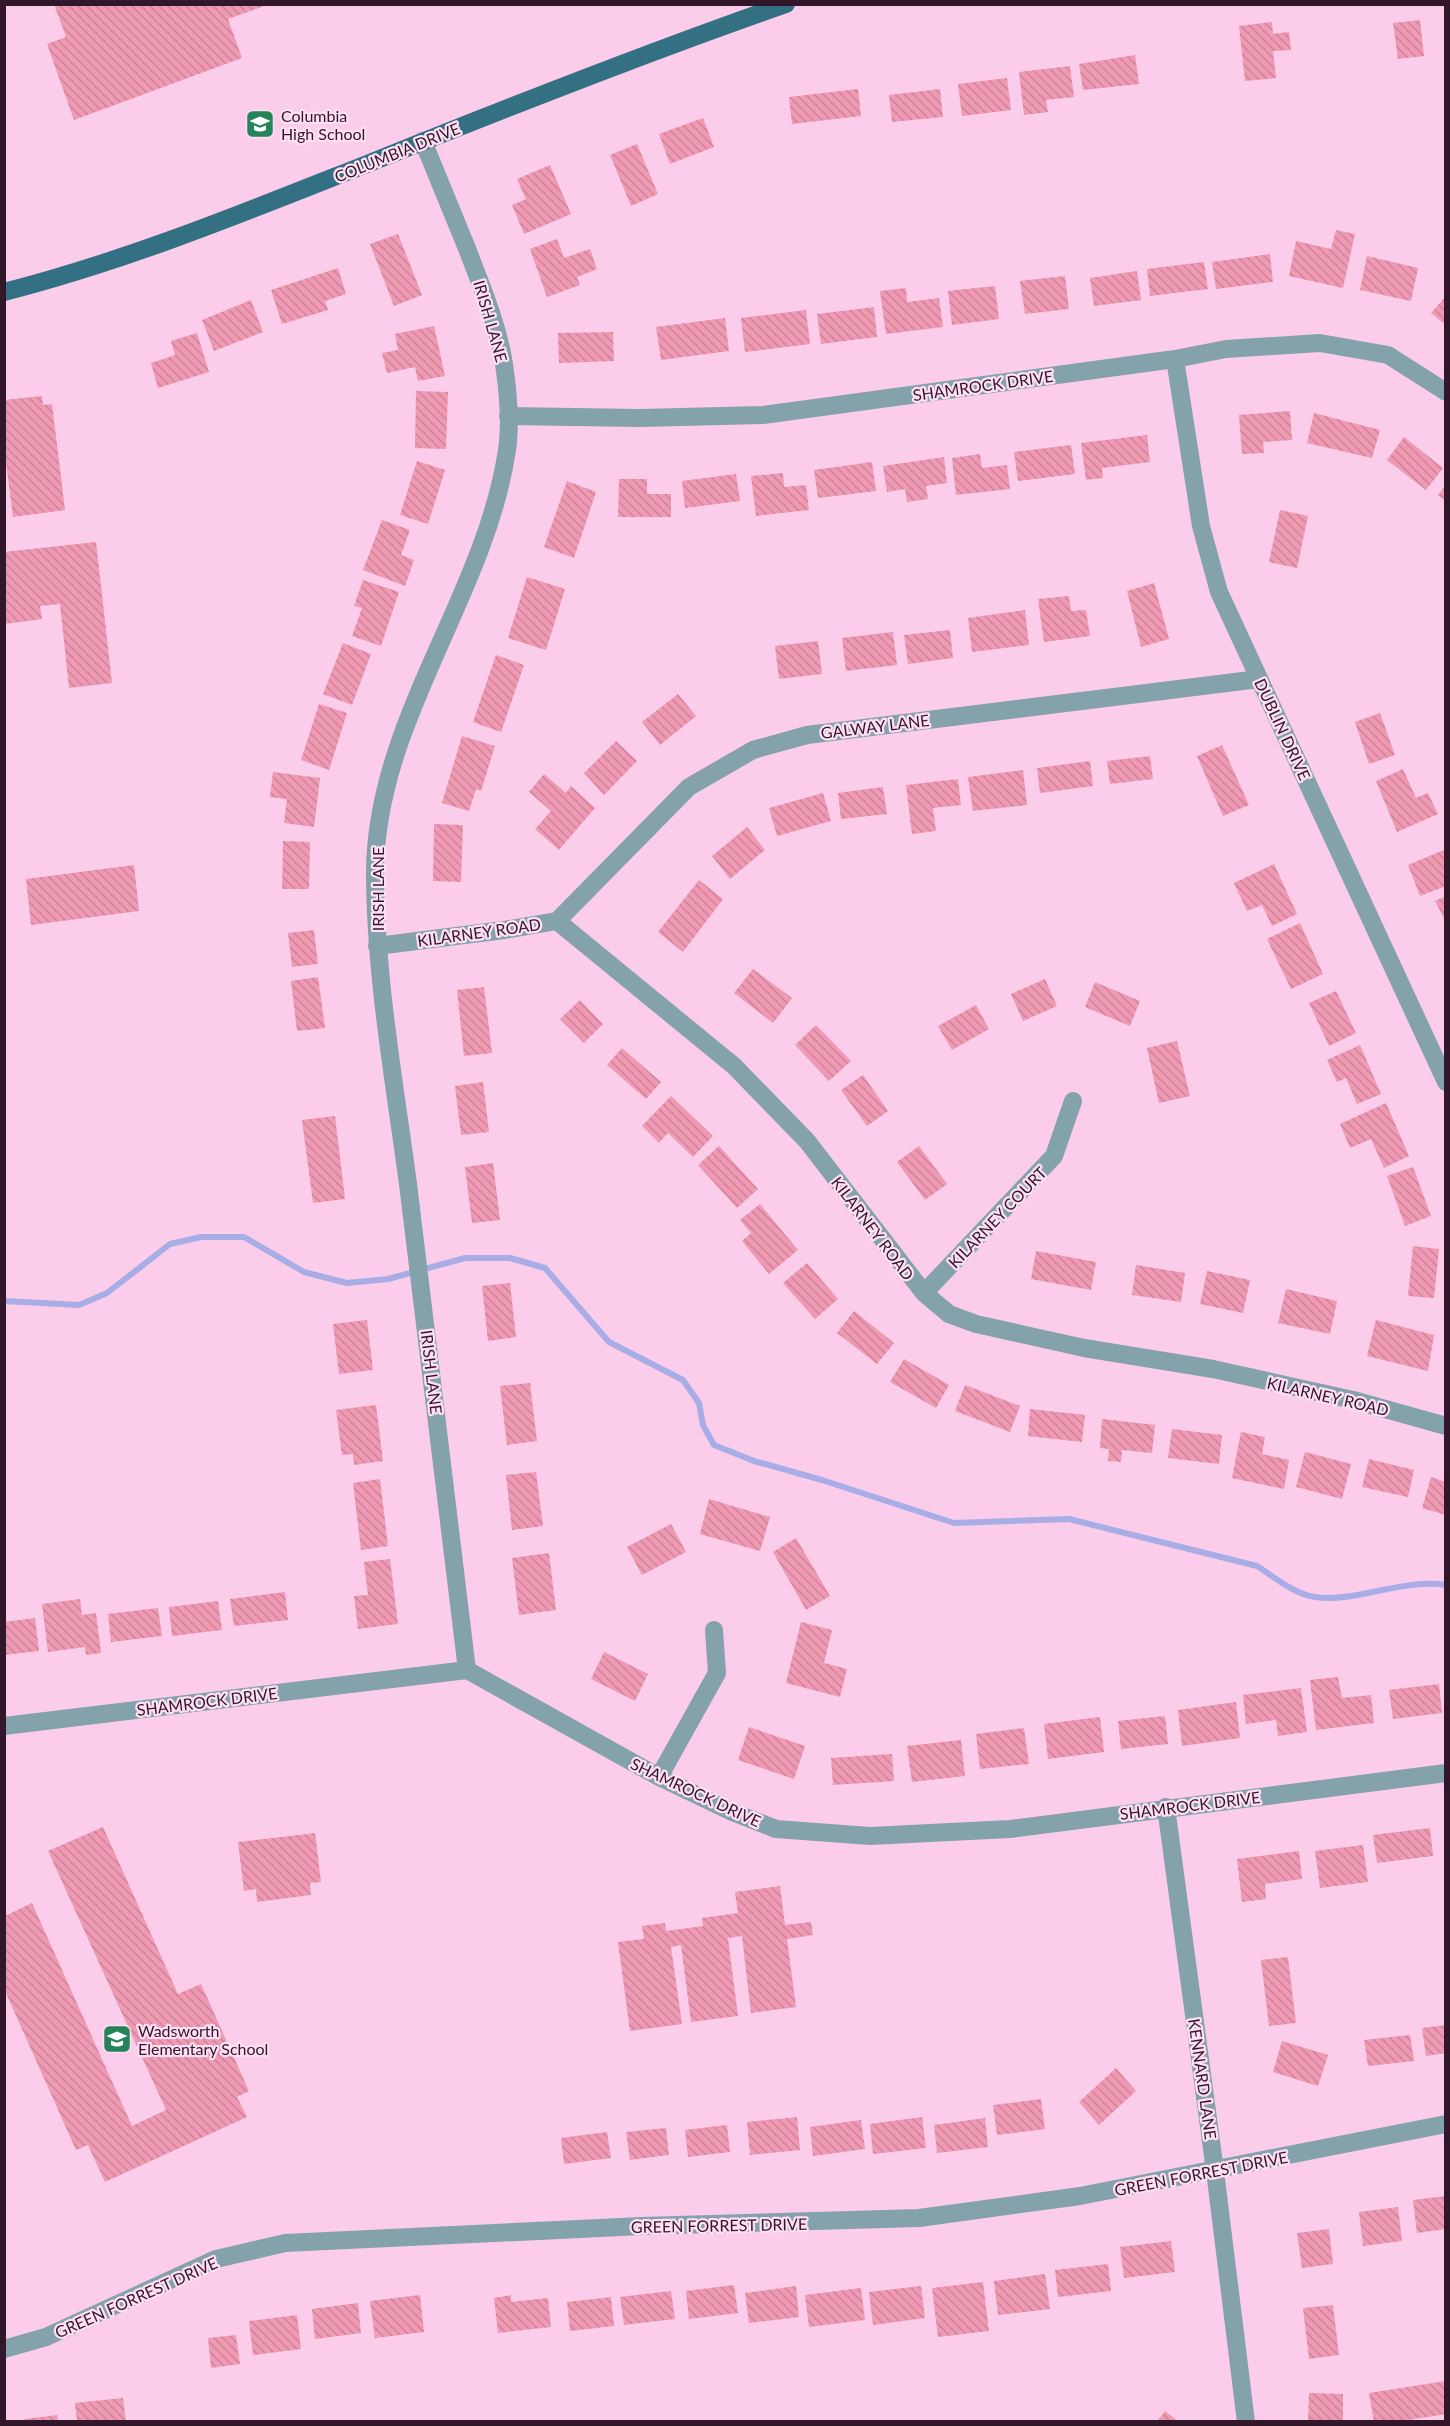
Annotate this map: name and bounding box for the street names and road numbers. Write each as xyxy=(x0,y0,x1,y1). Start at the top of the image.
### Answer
street label: COLUMBIA DRIVE xyxy=(331,118,463,186)
street label: IRISH LANE xyxy=(470,278,512,364)
street label: SHAMROCK DRIVE xyxy=(912,366,1054,404)
street label: DUBLIN DRIVE xyxy=(1251,675,1315,783)
street label: GALWAY LANE xyxy=(820,710,930,742)
street label: IRISH LANE xyxy=(368,847,387,931)
street label: KILARNEY ROAD xyxy=(416,914,542,950)
street label: KILARNEY COURT xyxy=(944,1162,1050,1272)
street label: KILARNEY ROAD xyxy=(828,1173,918,1283)
street label: IRISH LANE xyxy=(417,1329,447,1415)
street label: KILARNEY ROAD xyxy=(1265,1373,1391,1419)
street label: SHAMROCK DRIVE xyxy=(136,1683,278,1719)
street label: SHAMROCK DRIVE xyxy=(628,1754,764,1830)
street label: SHAMROCK DRIVE xyxy=(1119,1787,1261,1823)
street label: KENNARD LANE xyxy=(1185,2017,1221,2141)
street label: GREEN FORREST DRIVE xyxy=(1113,2147,1289,2199)
street label: GREEN FORREST DRIVE xyxy=(631,2214,807,2236)
street label: GREEN FORREST DRIVE xyxy=(52,2253,220,2341)

